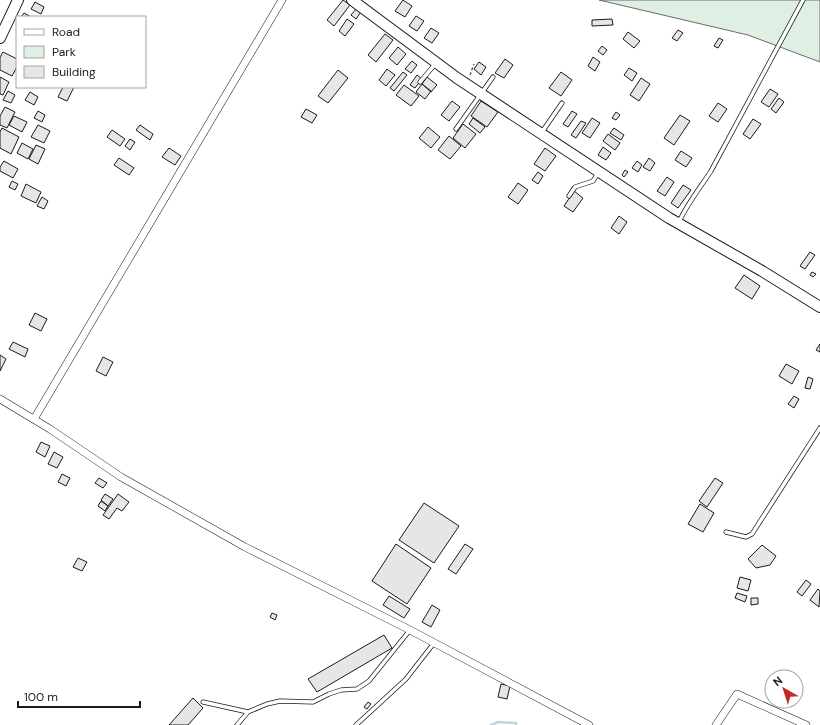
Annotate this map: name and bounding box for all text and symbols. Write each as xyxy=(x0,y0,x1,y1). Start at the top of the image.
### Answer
legend xyxy=(16,16,146,88)
text: Road xyxy=(52,24,80,40)
text: Park xyxy=(52,44,76,60)
text: Building xyxy=(52,64,96,80)
north arrow xyxy=(764,669,804,709)
text: N xyxy=(770,673,785,689)
scale bar xyxy=(18,683,140,709)
text: 100 m xyxy=(24,689,58,705)

